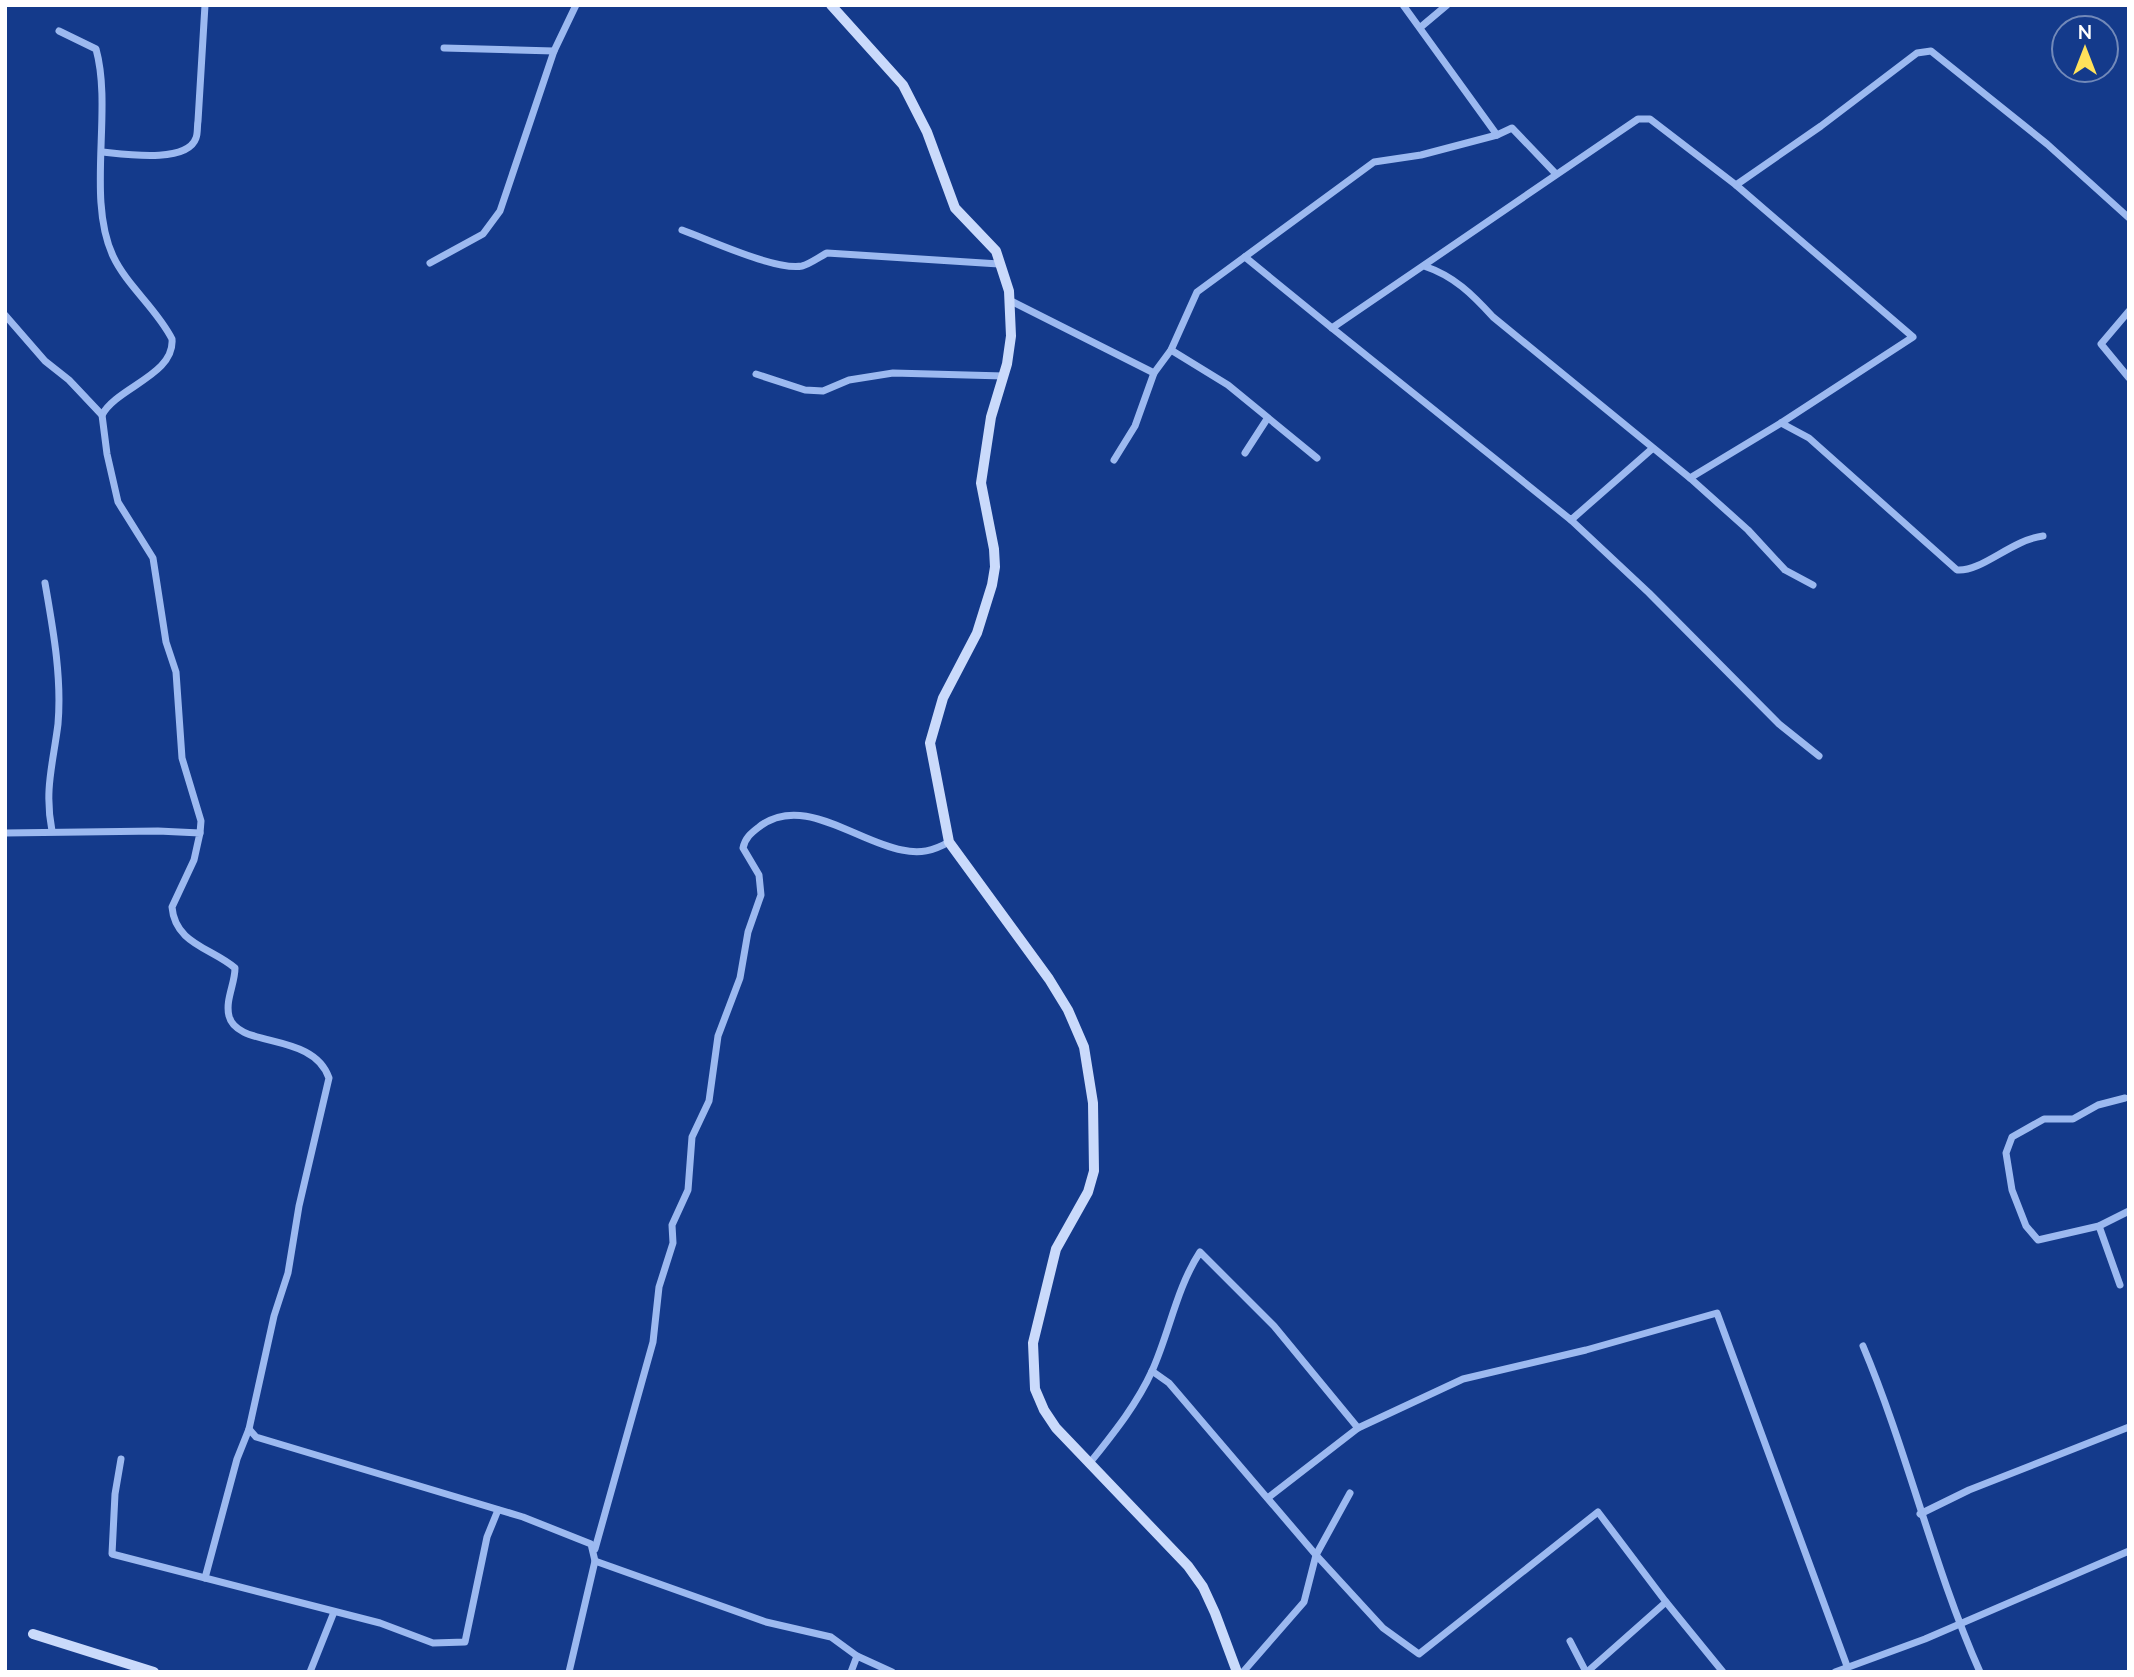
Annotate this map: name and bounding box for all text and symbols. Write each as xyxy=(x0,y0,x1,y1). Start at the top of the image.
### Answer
north arrow xyxy=(2050,14,2120,84)
text: N xyxy=(2078,20,2092,44)

